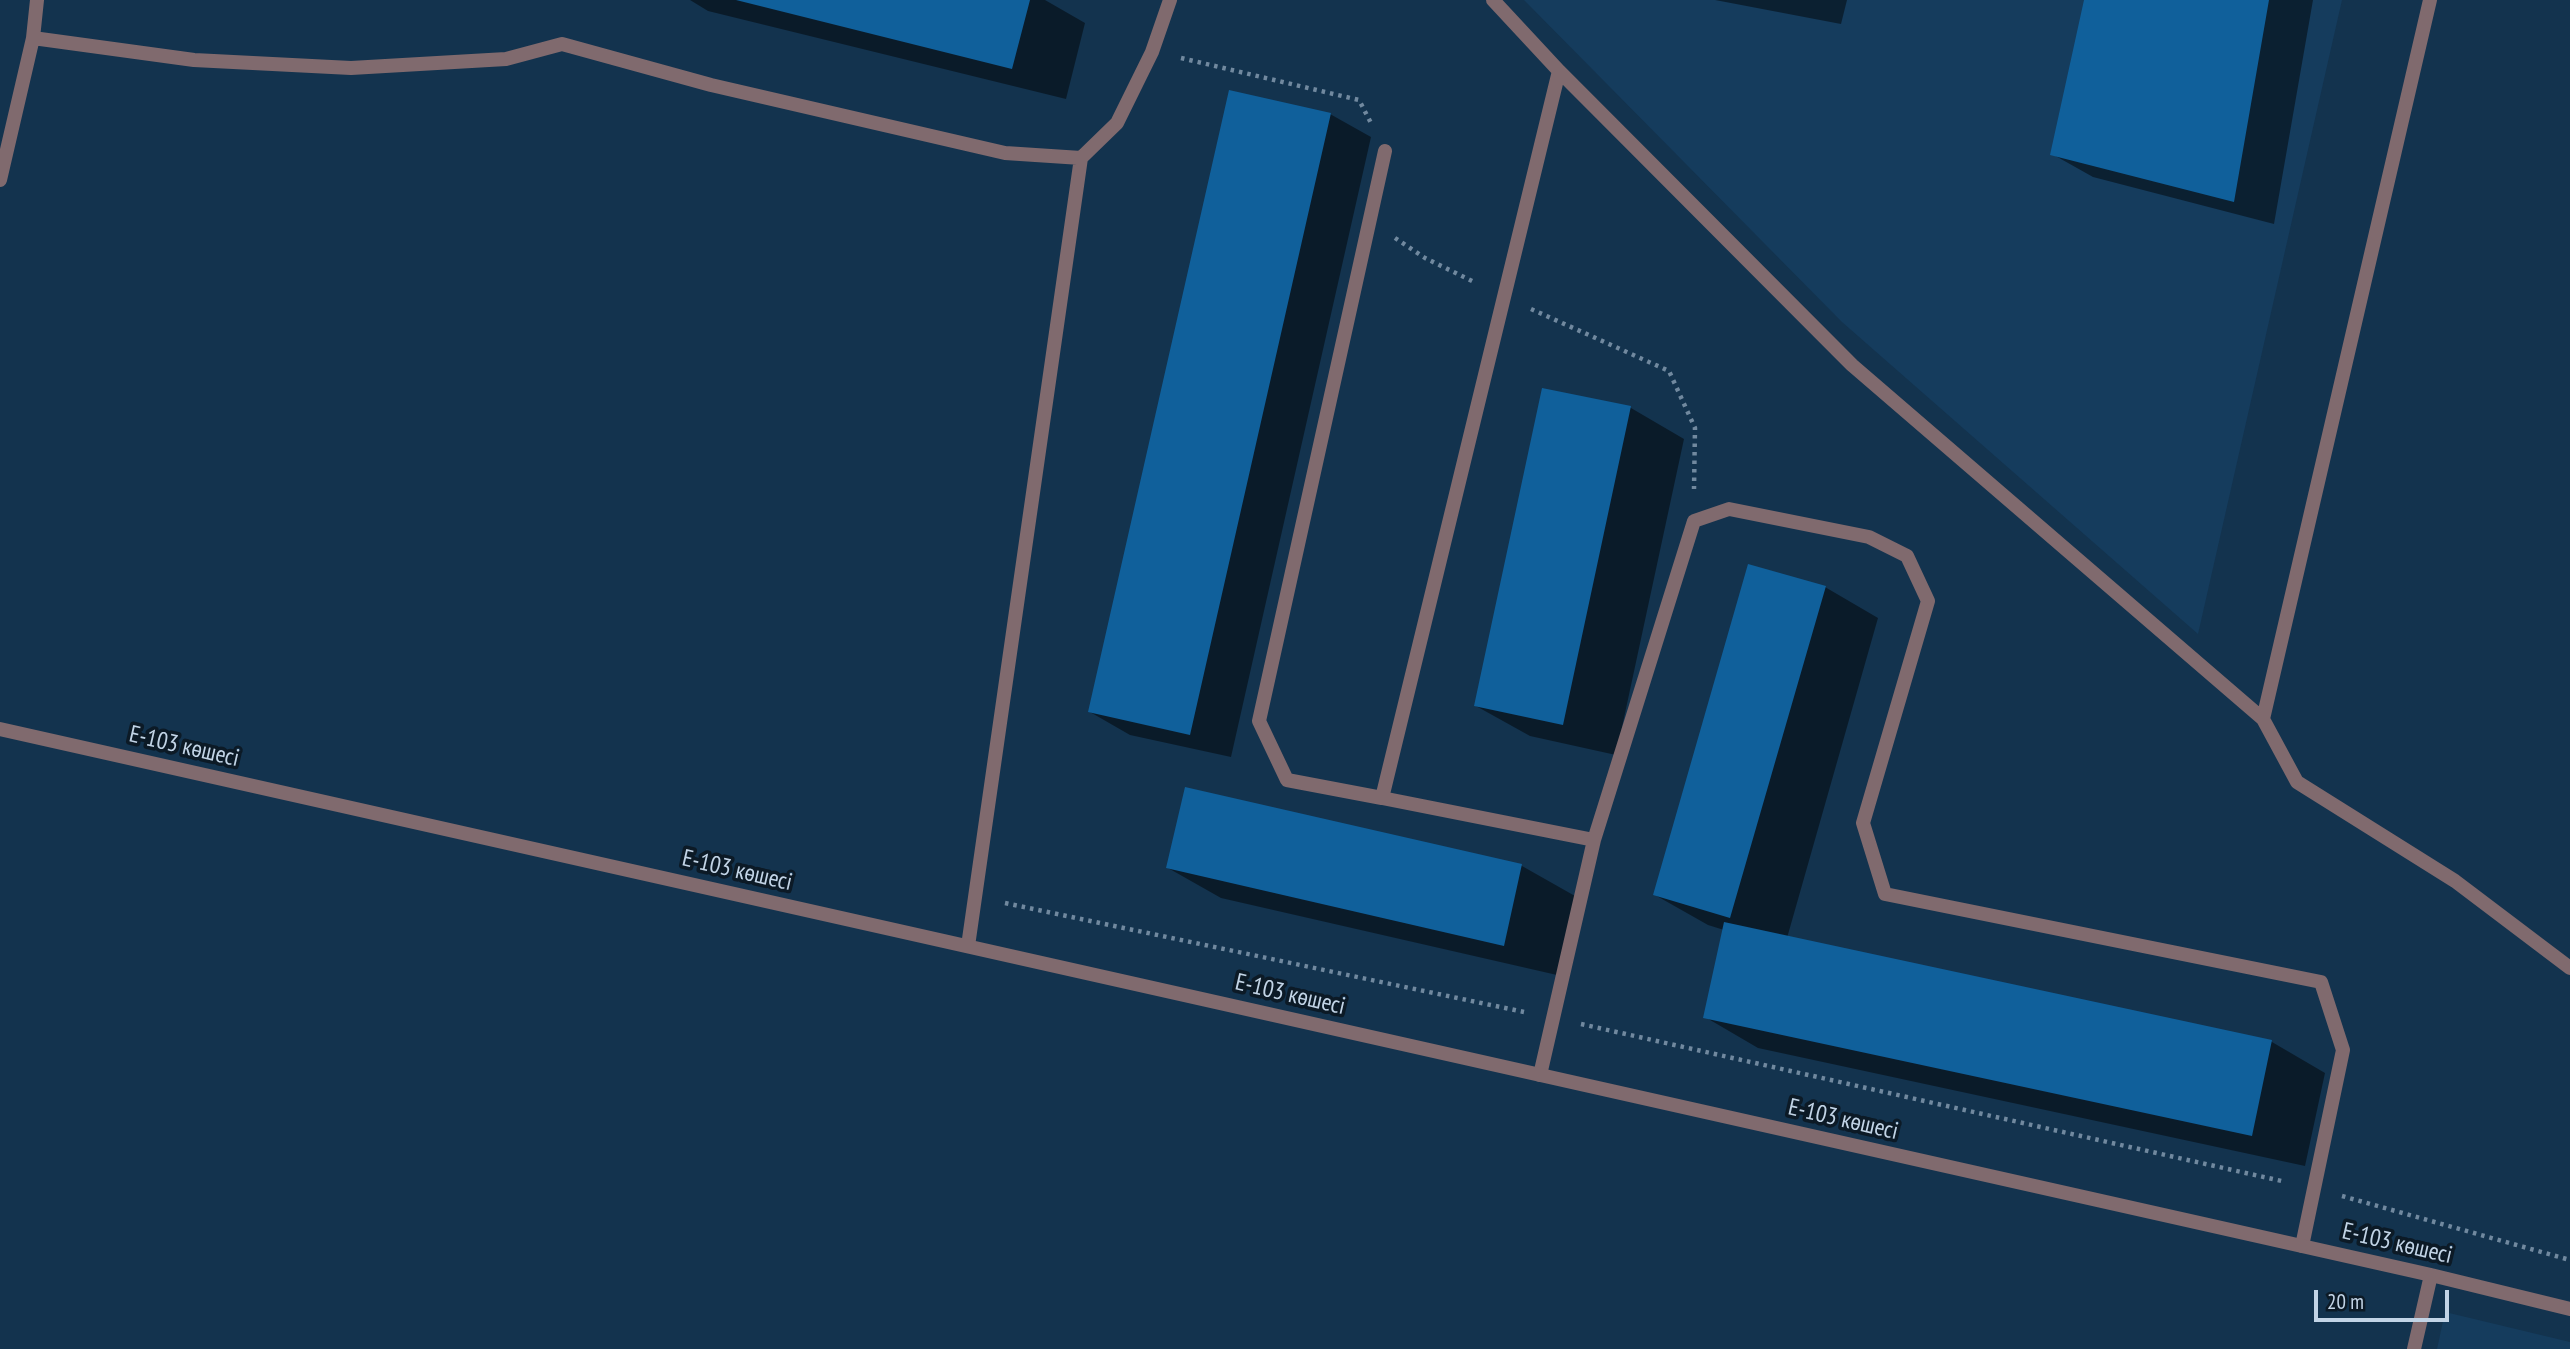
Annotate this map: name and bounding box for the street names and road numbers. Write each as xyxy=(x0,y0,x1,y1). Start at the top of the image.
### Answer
street label: Е-103 көшесі xyxy=(126,720,242,774)
street label: Е-103 көшесі xyxy=(679,844,795,898)
street label: Е-103 көшесі xyxy=(1232,968,1348,1022)
street label: Е-103 көшесі xyxy=(1785,1093,1901,1147)
street label: Е-103 көшесі xyxy=(2339,1217,2455,1271)

